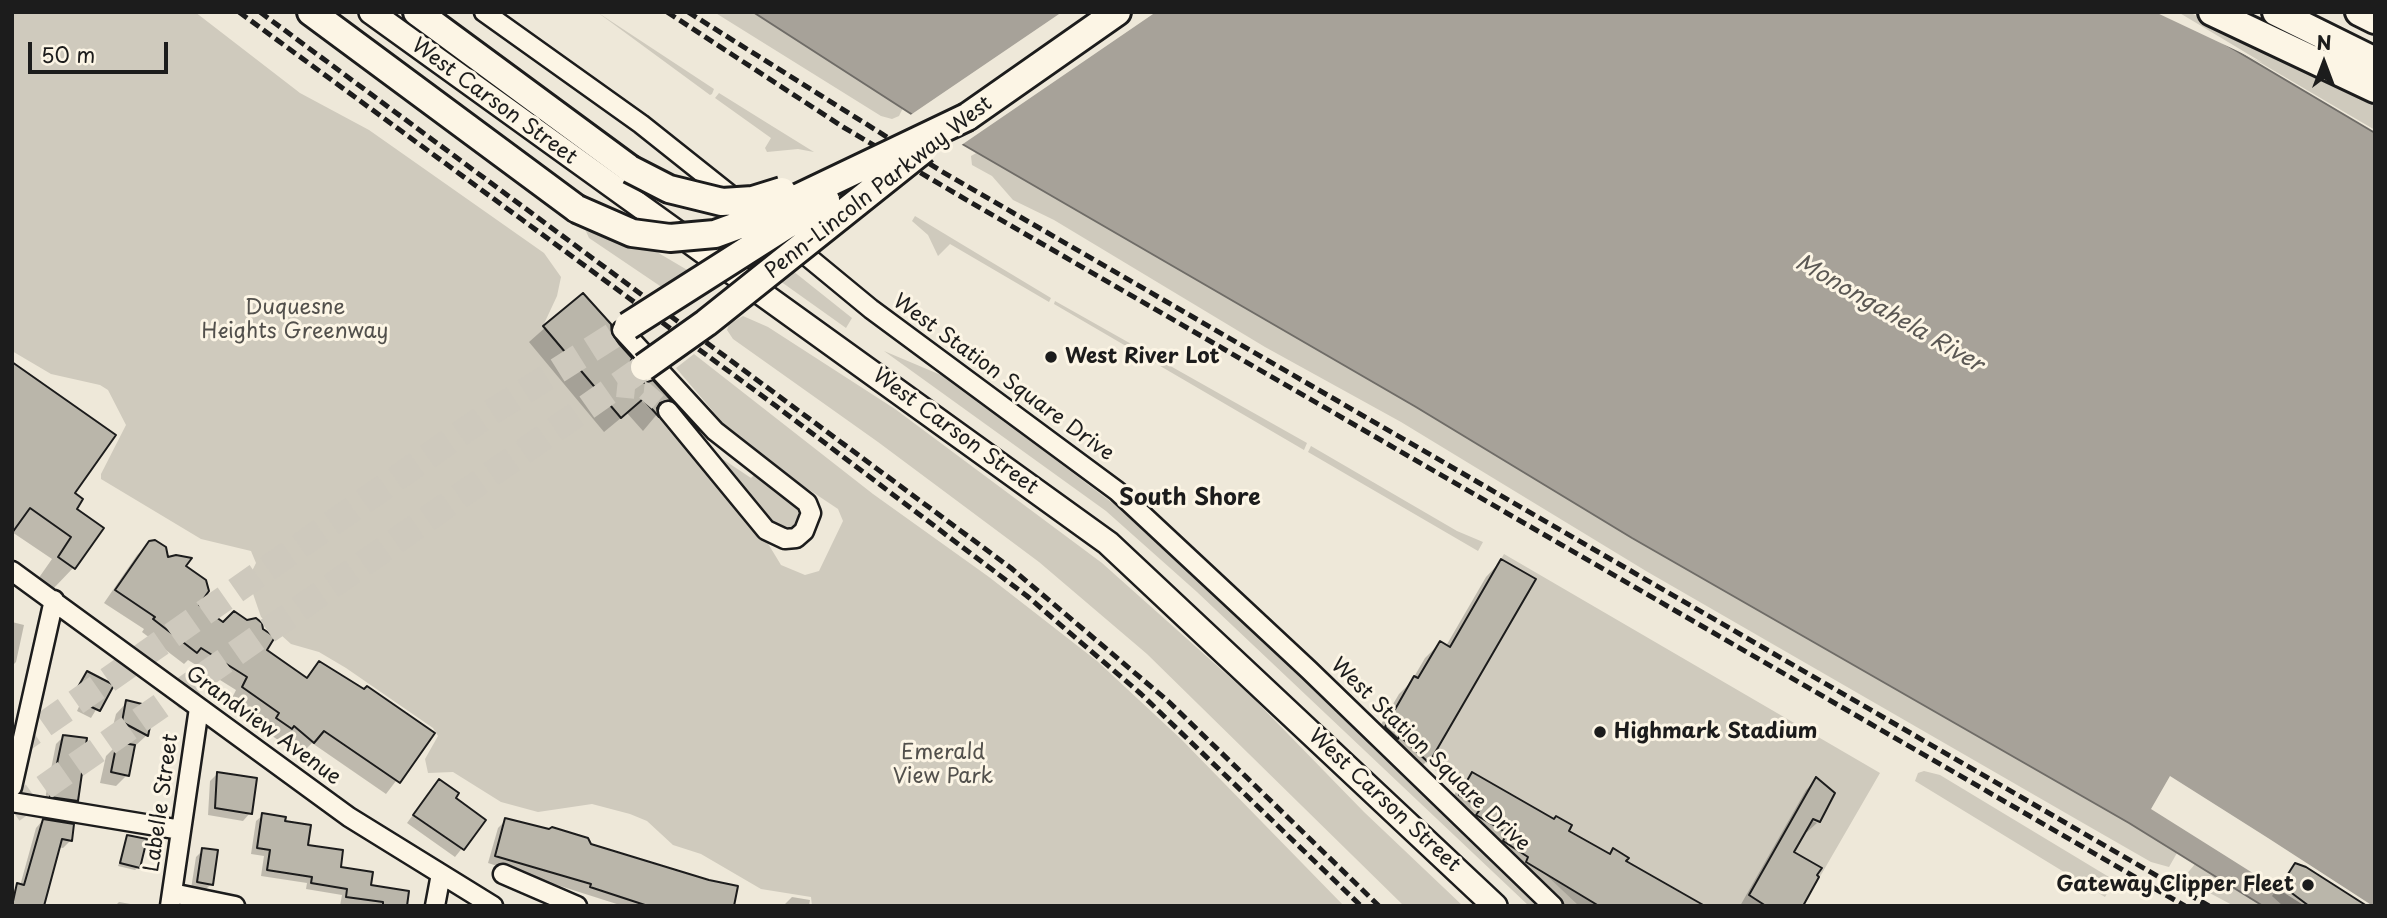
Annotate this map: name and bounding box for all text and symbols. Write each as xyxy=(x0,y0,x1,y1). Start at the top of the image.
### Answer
scale bar xyxy=(32,28,172,72)
north arrow xyxy=(2289,28,2359,98)
text: N xyxy=(2316,28,2332,56)
street label: West Carson Street xyxy=(406,33,582,171)
text: 50 m xyxy=(41,38,95,70)
street label: Penn-Lincoln Parkway West xyxy=(760,91,998,285)
water label: Monongahela River xyxy=(1790,249,1988,379)
street label: West Station Square Drive xyxy=(887,289,1119,467)
park label: Duquesne Heights Greenway xyxy=(202,295,388,345)
place label: West River Lot xyxy=(1065,344,1220,370)
marker: West River Lot xyxy=(1043,349,1059,365)
street label: West Carson Street xyxy=(867,363,1043,501)
district label: South Shore xyxy=(1119,485,1261,513)
street label: West Station Square Drive xyxy=(1325,653,1535,857)
street label: Grandview Avenue xyxy=(181,661,345,791)
place label: Highmark Stadium xyxy=(1614,719,1817,745)
street label: West Carson Street xyxy=(1303,724,1465,878)
marker: Highmark Stadium xyxy=(1592,724,1608,740)
street label: Labelle Street xyxy=(140,732,184,874)
park label: Emerald View Park xyxy=(893,740,993,790)
place label: Gateway Clipper Fleet xyxy=(2056,872,2294,898)
marker: Gateway Clipper Fleet xyxy=(2300,877,2316,893)

